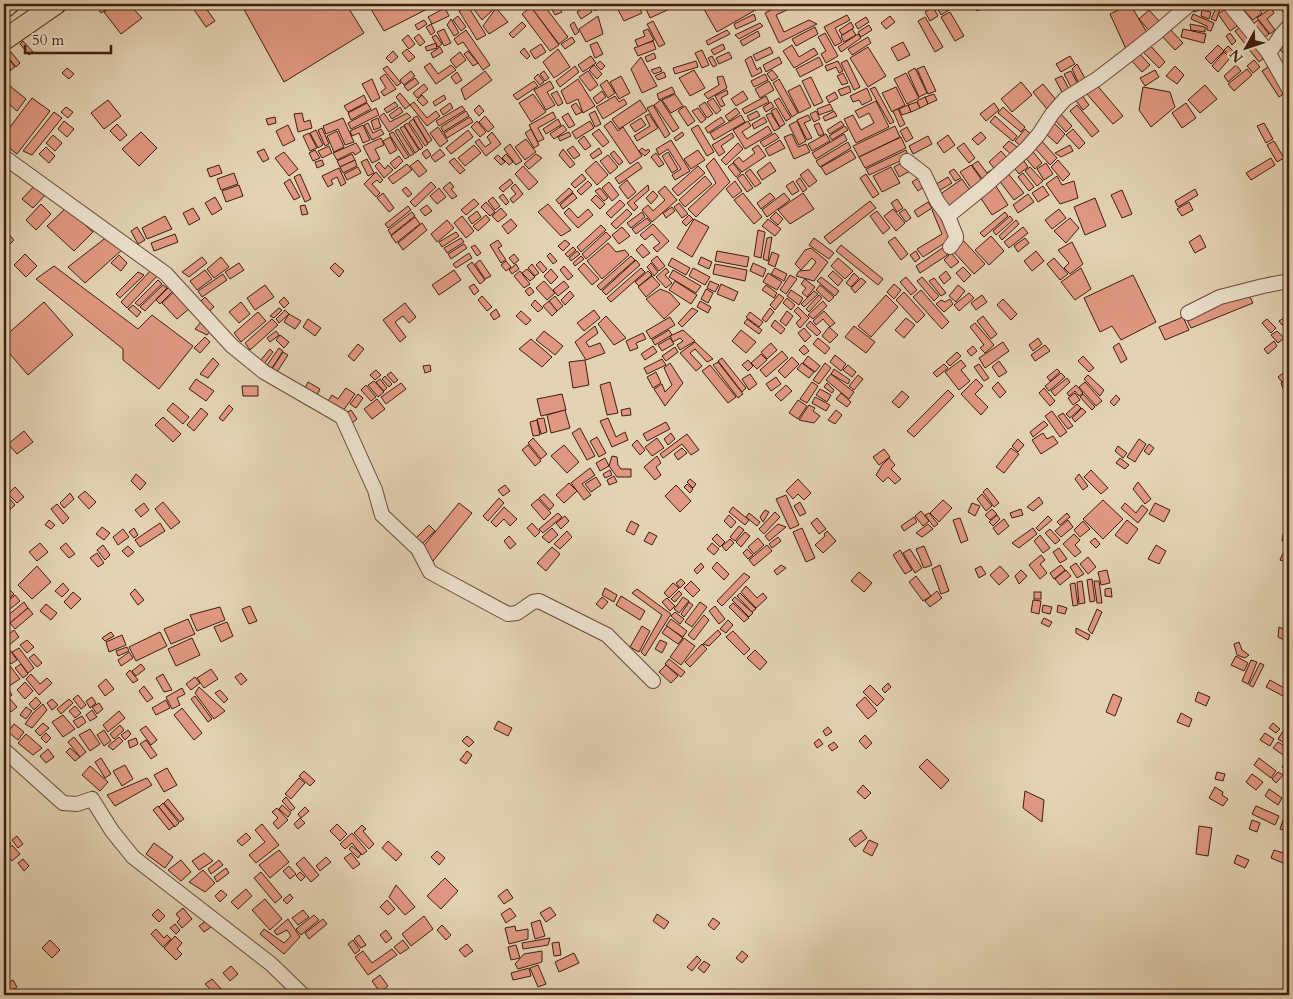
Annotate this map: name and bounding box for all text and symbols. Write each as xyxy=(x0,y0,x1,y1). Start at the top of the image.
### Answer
scale bar xyxy=(25,22,111,54)
north arrow xyxy=(1220,22,1270,72)
text: 50 m xyxy=(32,30,64,50)
text: N xyxy=(1225,45,1248,67)

